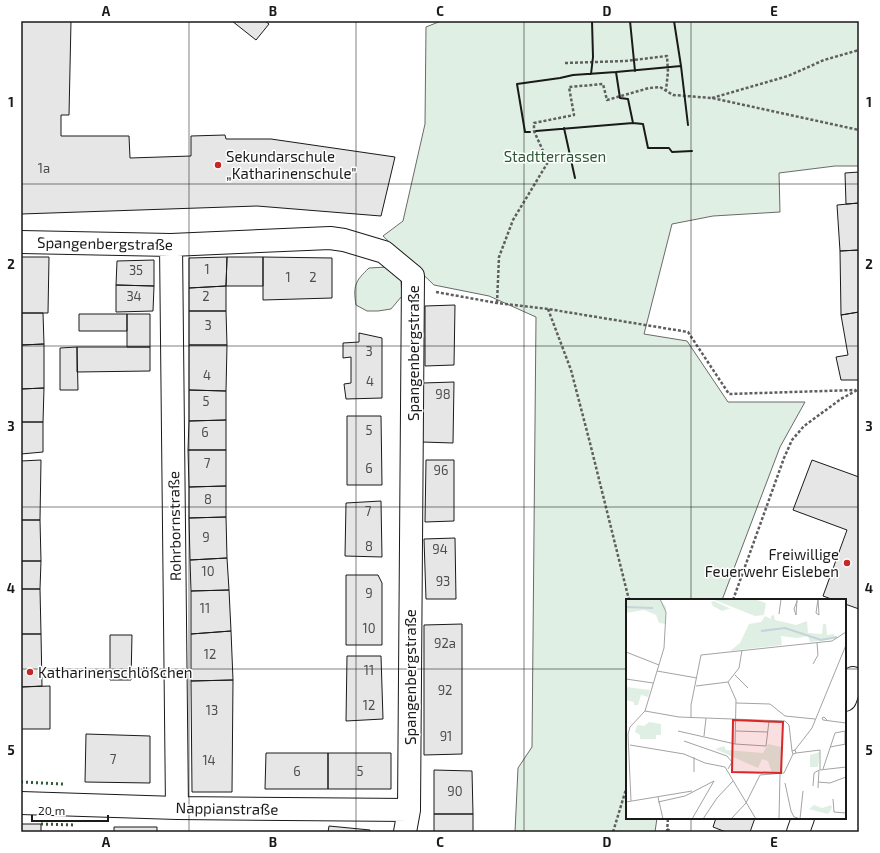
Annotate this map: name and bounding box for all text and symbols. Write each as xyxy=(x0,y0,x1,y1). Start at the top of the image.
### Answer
text: A xyxy=(102,3,111,19)
text: B xyxy=(269,3,277,19)
text: C xyxy=(436,3,444,19)
text: D xyxy=(603,3,612,19)
text: E xyxy=(770,3,778,19)
text: 1 xyxy=(8,94,14,110)
text: 1 xyxy=(866,94,872,110)
place label: Sekundarschule „Katharinenschule" xyxy=(226,147,357,182)
park label: Stadtterrassen xyxy=(504,147,606,165)
house number: 1a xyxy=(38,160,50,176)
marker: Sekundarschule „Katharinenschule" xyxy=(213,160,223,170)
street label: Spangenbergstraße xyxy=(37,233,173,253)
text: 2 xyxy=(7,256,15,272)
text: 2 xyxy=(865,256,873,272)
house number: 1 xyxy=(204,261,210,277)
house number: 35 xyxy=(129,262,143,278)
house number: 1 xyxy=(285,269,291,285)
house number: 2 xyxy=(309,269,317,285)
street label: Spangenbergstraße xyxy=(404,285,422,421)
house number: 34 xyxy=(126,288,142,304)
house number: 2 xyxy=(202,288,210,304)
house number: 3 xyxy=(204,317,212,333)
house number: 3 xyxy=(365,343,373,359)
house number: 4 xyxy=(203,367,211,383)
house number: 4 xyxy=(366,373,374,389)
house number: 98 xyxy=(435,386,451,402)
house number: 5 xyxy=(203,393,210,409)
text: 3 xyxy=(7,418,15,434)
text: 3 xyxy=(865,418,873,434)
house number: 5 xyxy=(366,422,373,438)
house number: 6 xyxy=(201,424,209,440)
house number: 7 xyxy=(204,455,211,471)
house number: 6 xyxy=(365,460,373,476)
house number: 96 xyxy=(434,462,448,478)
street label: Rohrbornstraße xyxy=(164,471,184,581)
house number: 8 xyxy=(204,491,212,507)
house number: 7 xyxy=(365,503,372,519)
house number: 9 xyxy=(202,529,210,545)
house number: 8 xyxy=(365,538,373,554)
house number: 94 xyxy=(432,541,448,557)
place label: Freiwillige Feuerwehr Eisleben xyxy=(705,545,839,580)
marker: Freiwillige Feuerwehr Eisleben xyxy=(842,558,852,568)
house number: 10 xyxy=(201,563,215,579)
house number: 93 xyxy=(436,573,450,589)
text: 4 xyxy=(7,580,15,596)
text: 4 xyxy=(865,580,873,596)
house number: 9 xyxy=(365,585,373,601)
inset map xyxy=(626,599,846,819)
house number: 11 xyxy=(200,600,210,616)
street label: Spangenbergstraße xyxy=(401,609,419,745)
house number: 10 xyxy=(362,620,376,636)
house number: 92a xyxy=(434,635,456,651)
house number: 12 xyxy=(204,646,216,662)
house number: 11 xyxy=(364,662,374,678)
place label: Katharinenschlößchen xyxy=(38,663,193,681)
marker: Katharinenschlößchen xyxy=(25,667,35,677)
house number: 92 xyxy=(438,682,452,698)
house number: 12 xyxy=(363,697,375,713)
house number: 13 xyxy=(206,702,218,718)
house number: 91 xyxy=(440,728,452,744)
text: 5 xyxy=(7,742,15,758)
text: 5 xyxy=(865,742,873,758)
house number: 7 xyxy=(110,751,117,767)
house number: 14 xyxy=(202,752,216,768)
house number: 6 xyxy=(293,763,301,779)
house number: 5 xyxy=(357,763,364,779)
house number: 90 xyxy=(447,783,463,799)
scale bar xyxy=(32,797,108,823)
street label: Nappianstraße xyxy=(176,798,278,818)
text: 20 m xyxy=(38,803,65,817)
text: A xyxy=(102,834,111,850)
text: B xyxy=(269,834,277,850)
text: C xyxy=(436,834,444,850)
text: D xyxy=(603,834,612,850)
text: E xyxy=(770,834,778,850)

